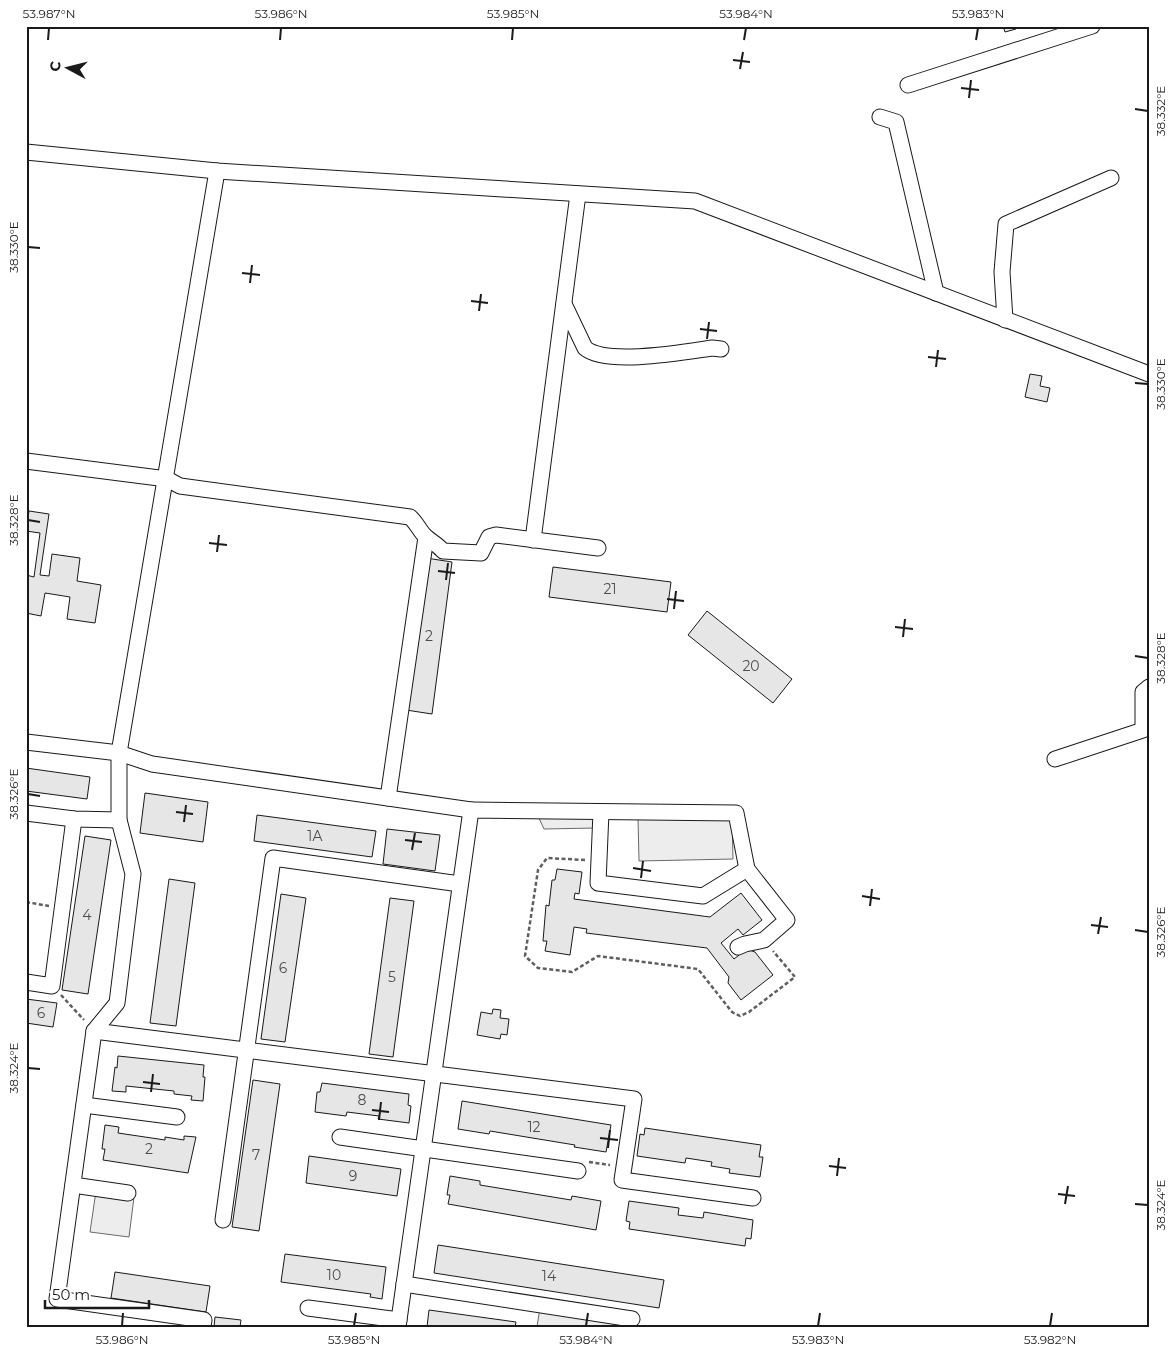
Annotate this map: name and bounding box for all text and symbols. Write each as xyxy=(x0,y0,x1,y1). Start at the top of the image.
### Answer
text: 53.987°N xyxy=(23,6,75,21)
text: 53.986°N xyxy=(255,6,307,21)
text: 53.985°N xyxy=(487,6,539,21)
text: 53.984°N xyxy=(719,6,773,21)
text: 53.983°N xyxy=(952,6,1004,21)
north arrow xyxy=(42,42,92,92)
text: С xyxy=(46,60,65,73)
text: 38.332°E xyxy=(1153,86,1168,136)
text: 38.330°E xyxy=(6,221,21,273)
text: 38.330°E xyxy=(1153,358,1168,410)
text: 38.328°E xyxy=(6,494,21,546)
house number: 21 xyxy=(603,580,617,598)
house number: 2 xyxy=(425,627,433,645)
text: 38.328°E xyxy=(1153,632,1168,684)
house number: 20 xyxy=(742,657,760,675)
text: 38.326°E xyxy=(6,769,21,819)
house number: 1А xyxy=(307,827,323,845)
house number: 4 xyxy=(82,906,92,924)
text: 38.326°E xyxy=(1153,907,1168,957)
house number: 6 xyxy=(279,959,288,977)
house number: 5 xyxy=(388,968,396,986)
house number: 6 xyxy=(37,1004,46,1022)
text: 38.324°E xyxy=(6,1042,21,1094)
house number: 8 xyxy=(358,1091,367,1109)
house number: 12 xyxy=(527,1118,541,1136)
house number: 2 xyxy=(145,1140,153,1158)
house number: 7 xyxy=(252,1146,260,1164)
house number: 9 xyxy=(349,1167,357,1185)
text: 38.324°E xyxy=(1153,1179,1168,1231)
house number: 10 xyxy=(327,1266,341,1284)
house number: 14 xyxy=(542,1267,557,1285)
scale bar xyxy=(45,1278,149,1310)
text: 50 m xyxy=(52,1285,90,1304)
text: 53.986°N xyxy=(96,1332,148,1347)
text: 53.985°N xyxy=(328,1332,380,1347)
text: 53.984°N xyxy=(559,1332,613,1347)
text: 53.983°N xyxy=(792,1332,844,1347)
text: 53.982°N xyxy=(1024,1332,1076,1347)

